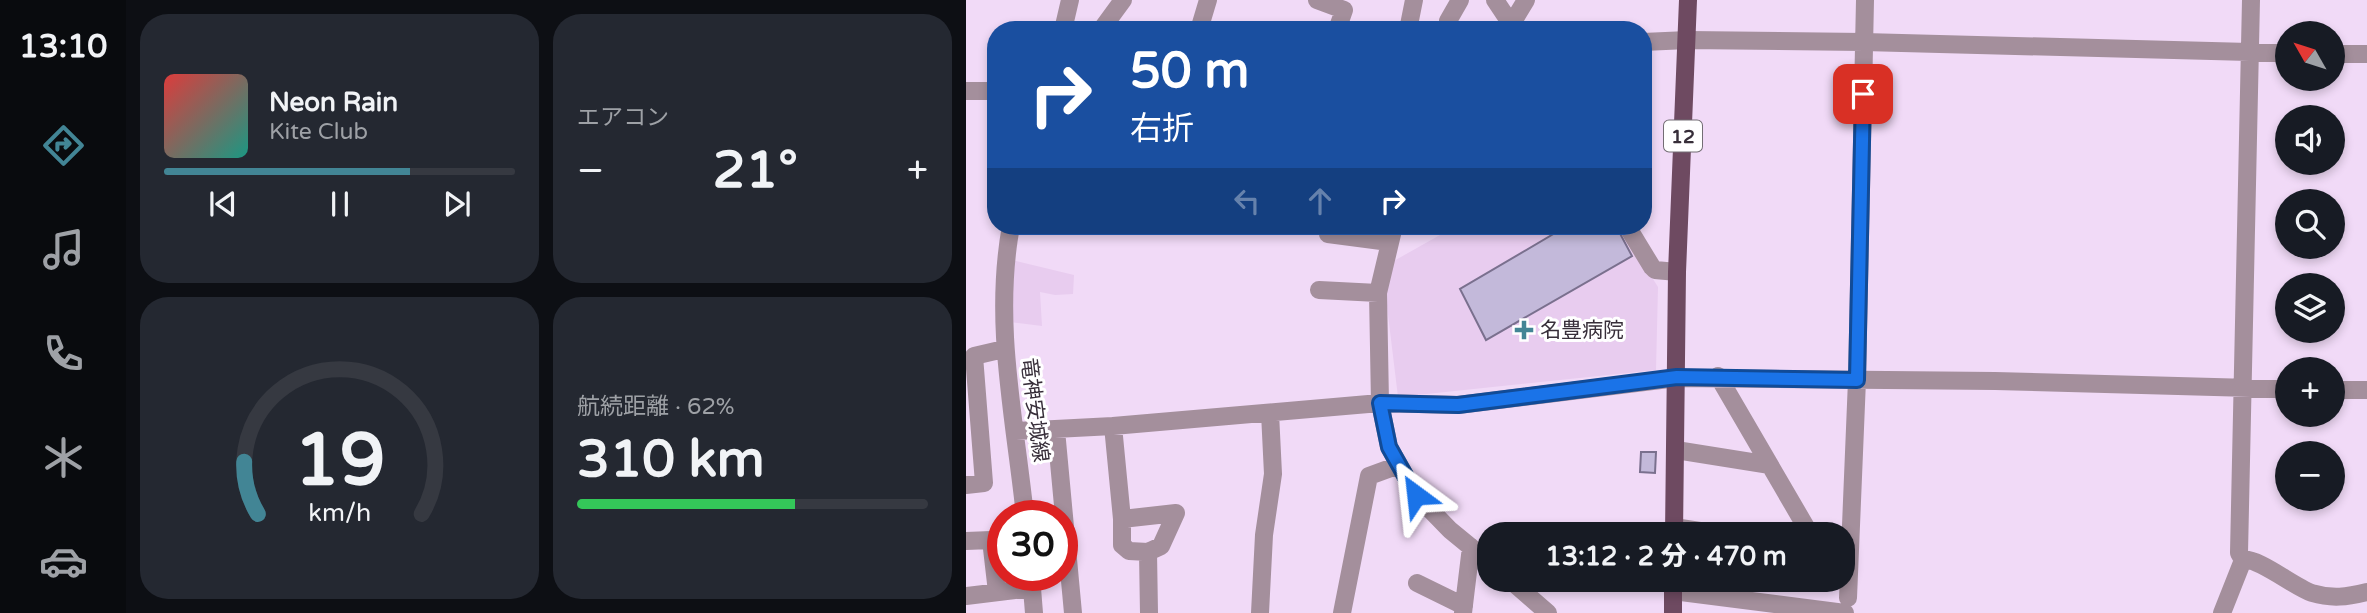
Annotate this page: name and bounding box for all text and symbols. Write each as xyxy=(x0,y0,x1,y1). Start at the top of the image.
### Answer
north arrow xyxy=(2275,21,2345,91)
map controls xyxy=(2275,21,2345,511)
text: 13:10 xyxy=(19,28,107,66)
text: 50 m xyxy=(1130,42,1249,101)
icon: right xyxy=(1015,49,1106,140)
pin xyxy=(1833,64,1893,124)
icon: arrive xyxy=(1844,75,1882,113)
text: Neon Rain xyxy=(269,87,398,118)
text: エアコン xyxy=(577,104,669,132)
button: sound xyxy=(2275,105,2345,175)
text: 右折 xyxy=(1130,110,1194,148)
text: Kite Club xyxy=(269,118,368,146)
road number: 12 xyxy=(1664,120,1702,152)
icon: directions xyxy=(39,121,88,170)
text: 21° xyxy=(713,139,798,202)
text: − xyxy=(577,148,604,194)
text: + xyxy=(907,148,928,194)
icon: left xyxy=(1228,182,1266,220)
icon: ahead xyxy=(1301,182,1339,220)
icon: right xyxy=(1374,182,1412,220)
icon: previous xyxy=(204,185,242,223)
icon: pause xyxy=(321,185,359,223)
icon: next xyxy=(438,185,476,223)
button: search xyxy=(2275,189,2345,259)
icon: music xyxy=(39,225,88,274)
button: layers xyxy=(2275,273,2345,343)
place label: 名豊病院 xyxy=(1540,318,1624,343)
marker: 名豊病院 xyxy=(1514,320,1534,340)
icon: phone xyxy=(39,329,88,378)
street label: 竜神安城線 xyxy=(1016,356,1053,464)
button: + xyxy=(2275,357,2345,427)
text: 航続距離 · 62% xyxy=(577,393,735,421)
text: 19 xyxy=(294,417,385,505)
text: 310 km xyxy=(577,428,765,491)
icon: climate xyxy=(39,433,88,482)
button: − xyxy=(2275,441,2345,511)
position arrow xyxy=(1379,458,1453,532)
text: km/h xyxy=(308,498,371,528)
speed limit sign: 30 xyxy=(987,500,1078,591)
icon: car xyxy=(39,537,88,586)
text: 13:12 · 2 分 · 470 m xyxy=(1545,541,1787,572)

